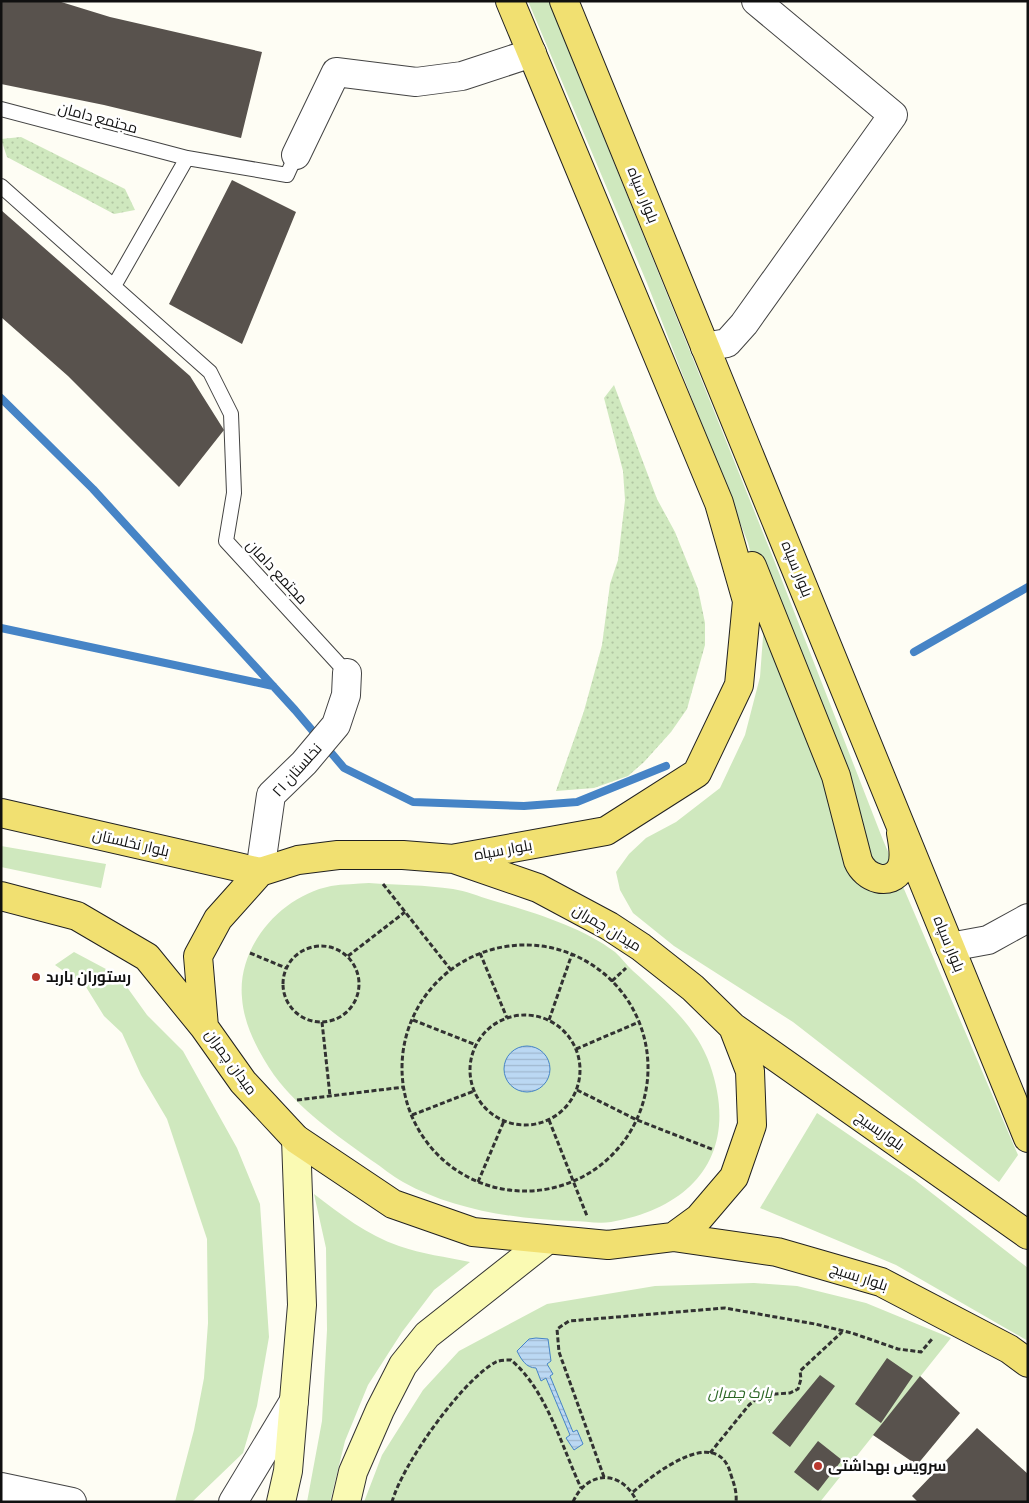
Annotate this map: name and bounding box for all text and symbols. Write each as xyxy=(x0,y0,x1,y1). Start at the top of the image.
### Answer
street label: مجتمع دامان xyxy=(56,98,140,139)
street label: بلوار سپاه xyxy=(623,164,663,226)
street label: مجتمع دامان xyxy=(241,535,312,609)
street label: بلوار سپاه xyxy=(777,538,817,600)
street label: نخلستان ۲۱ xyxy=(268,739,326,801)
street label: بلوار نخلستان xyxy=(91,824,171,862)
street label: بلوار سپاه xyxy=(472,835,534,865)
street label: میدان چمران xyxy=(569,900,645,956)
street label: بلوار سپاه xyxy=(929,913,969,975)
place label: رستوران باربد xyxy=(46,967,131,986)
marker: رستوران باربد xyxy=(30,971,42,983)
street label: میدان چمران xyxy=(200,1025,262,1099)
street label: بلواربسیج xyxy=(851,1107,909,1156)
street label: بلوار بسیج xyxy=(827,1258,890,1297)
park label: پارک چمران xyxy=(708,1383,773,1403)
place label: سرویس بهداشتی xyxy=(828,1456,946,1475)
marker: سرویس بهداشتی xyxy=(812,1460,824,1472)

